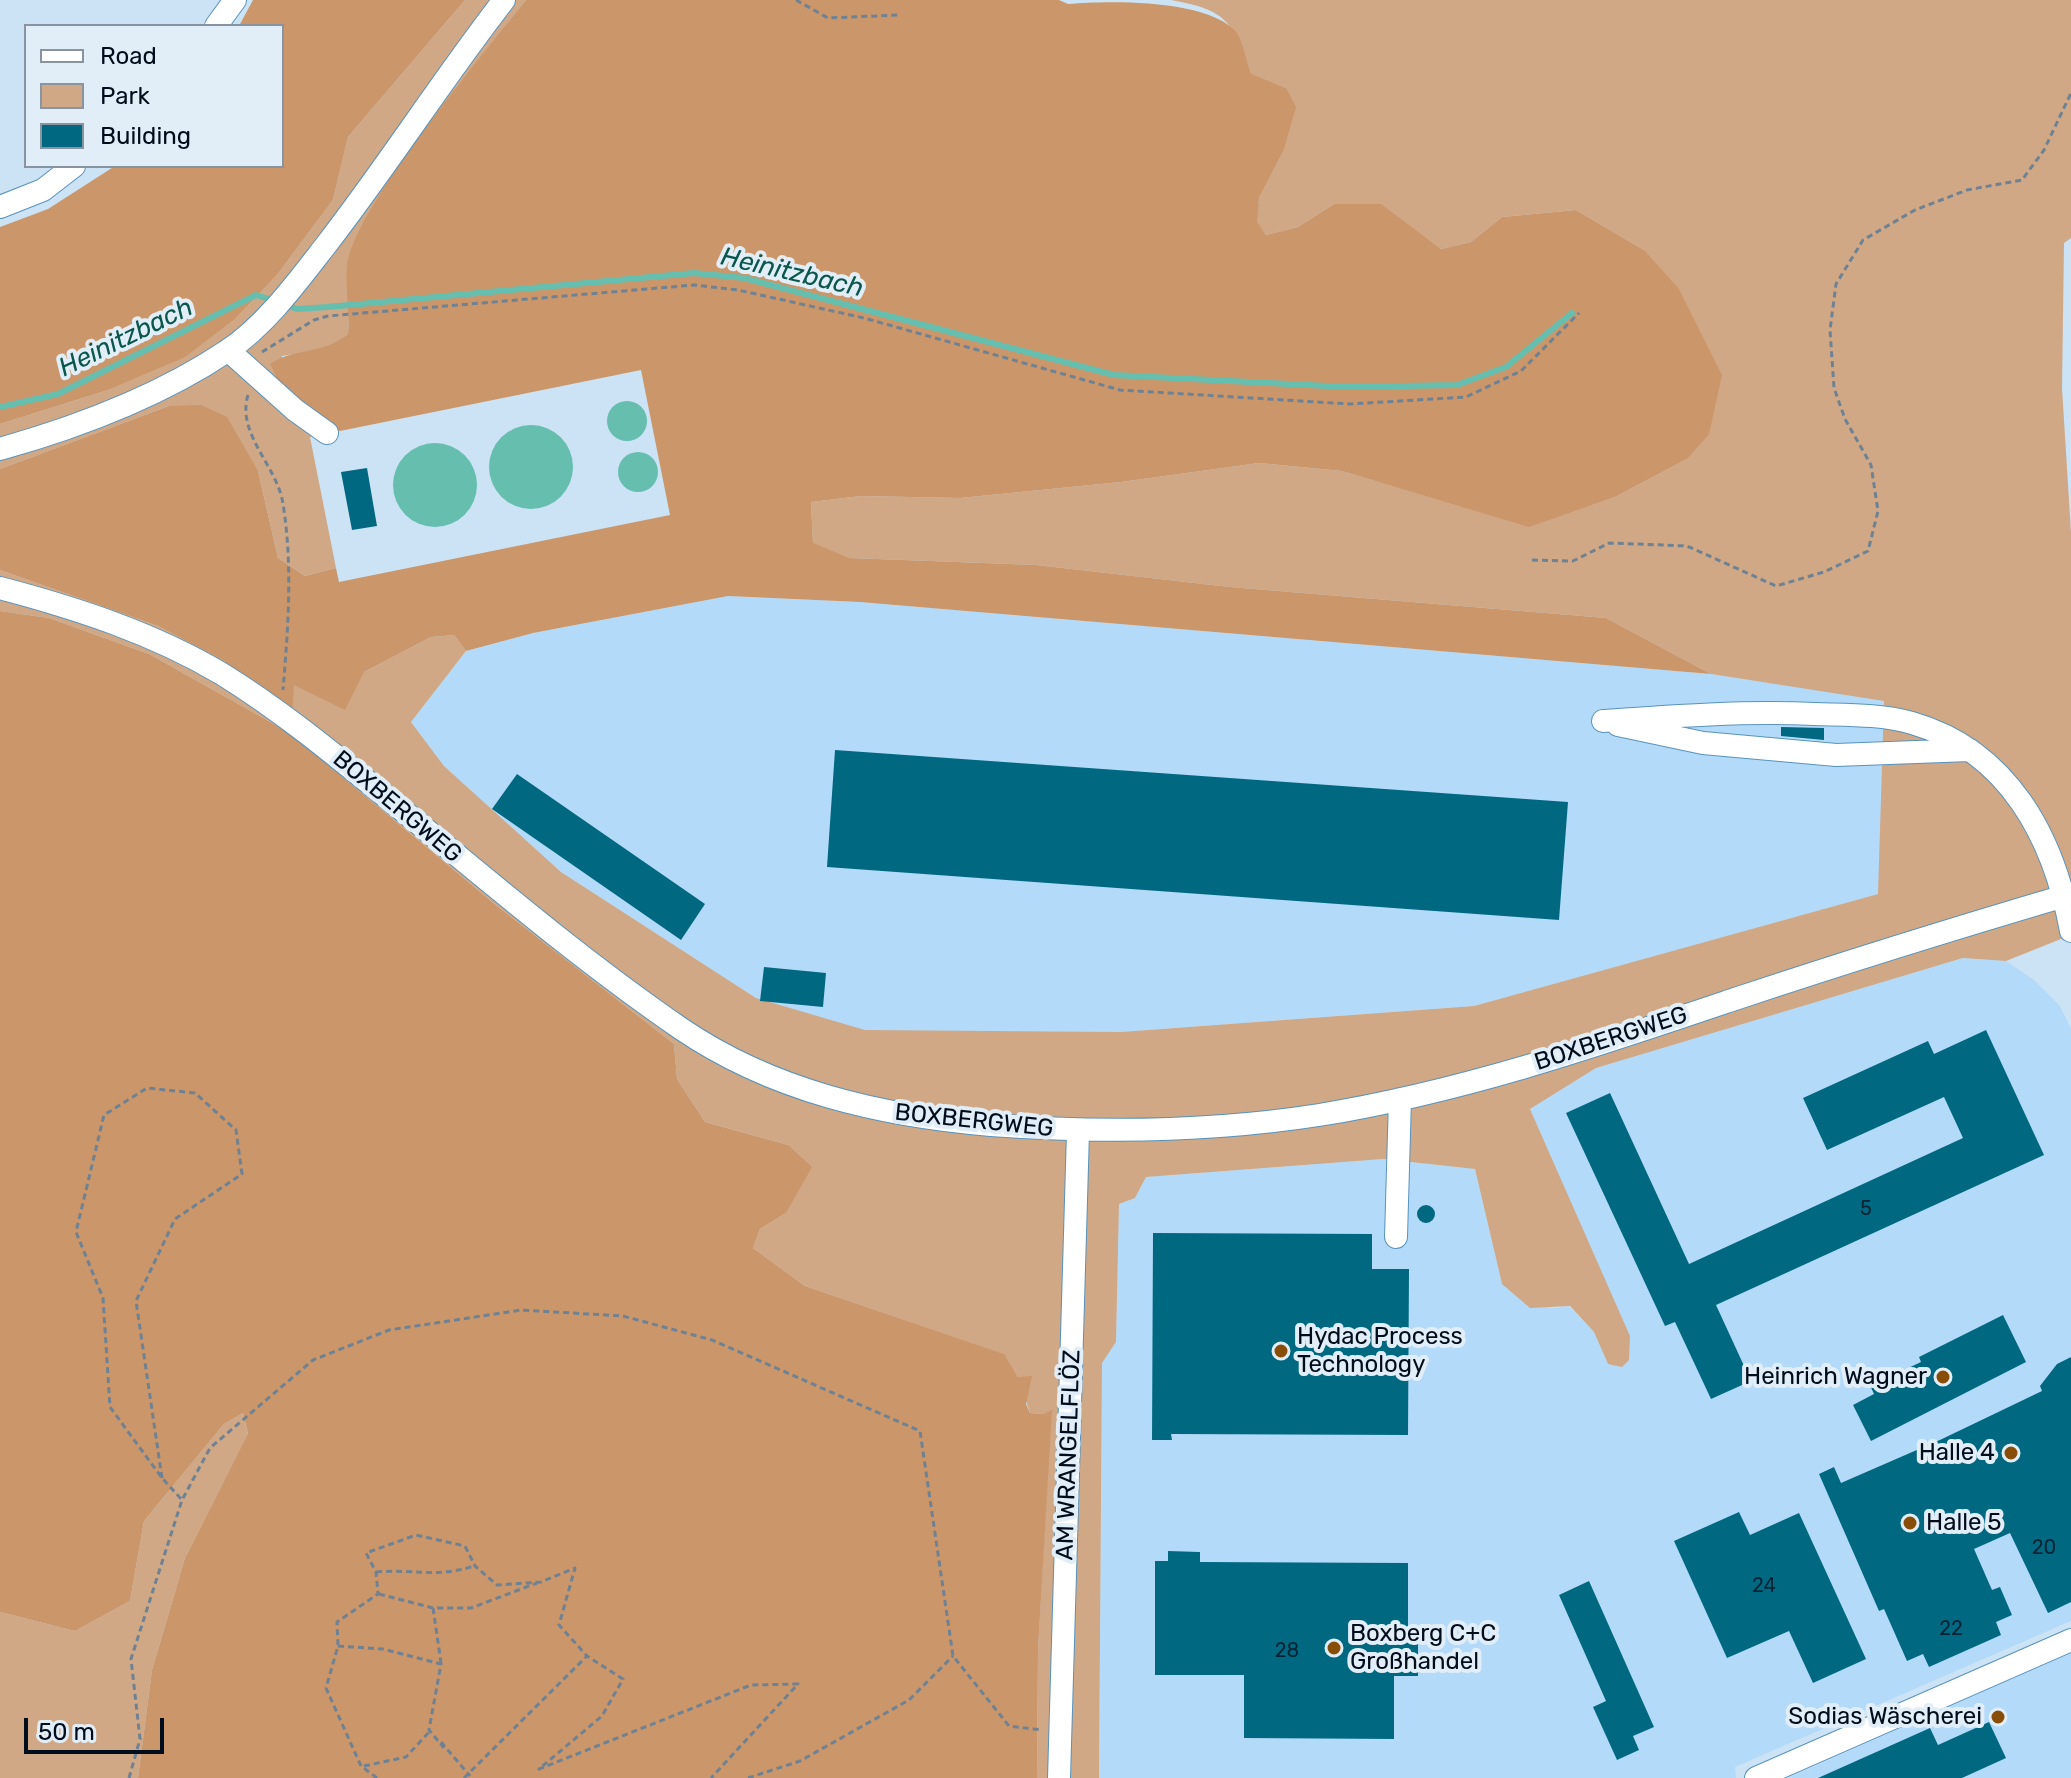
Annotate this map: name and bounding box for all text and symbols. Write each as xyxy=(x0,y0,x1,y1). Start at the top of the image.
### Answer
legend xyxy=(24,24,284,168)
text: Road xyxy=(100,42,157,70)
text: Park xyxy=(100,82,150,110)
text: Building xyxy=(100,122,191,150)
water label: Heinitzbach xyxy=(718,241,866,305)
water label: Heinitzbach xyxy=(54,292,198,384)
street label: BOXBERGWEG xyxy=(327,745,467,869)
street label: BOXBERGWEG xyxy=(1531,1001,1691,1077)
street label: BOXBERGWEG xyxy=(893,1098,1055,1144)
house number: 5 xyxy=(1860,1197,1872,1221)
place label: Hydac Process Technology xyxy=(1297,1323,1463,1379)
marker: Hydac Process Technology xyxy=(1272,1342,1290,1360)
street label: AM WRANGELFLÖZ xyxy=(1051,1349,1087,1561)
place label: Heinrich Wagner xyxy=(1744,1363,1927,1391)
marker: Heinrich Wagner xyxy=(1934,1368,1952,1386)
place label: Halle 4 xyxy=(1919,1439,1995,1467)
marker: Halle 4 xyxy=(2002,1444,2020,1462)
place label: Halle 5 xyxy=(1926,1509,2002,1537)
marker: Halle 5 xyxy=(1901,1514,1919,1532)
house number: 20 xyxy=(2032,1536,2056,1560)
house number: 24 xyxy=(1752,1574,1776,1598)
house number: 22 xyxy=(1939,1617,1963,1641)
place label: Boxberg C+C Großhandel xyxy=(1350,1620,1496,1676)
house number: 28 xyxy=(1275,1639,1299,1663)
marker: Boxberg C+C Großhandel xyxy=(1325,1639,1343,1657)
scale bar xyxy=(28,1702,168,1752)
place label: Sodias Wäscherei xyxy=(1788,1703,1982,1731)
marker: Sodias Wäscherei xyxy=(1989,1708,2007,1726)
text: 50 m xyxy=(38,1718,95,1746)

